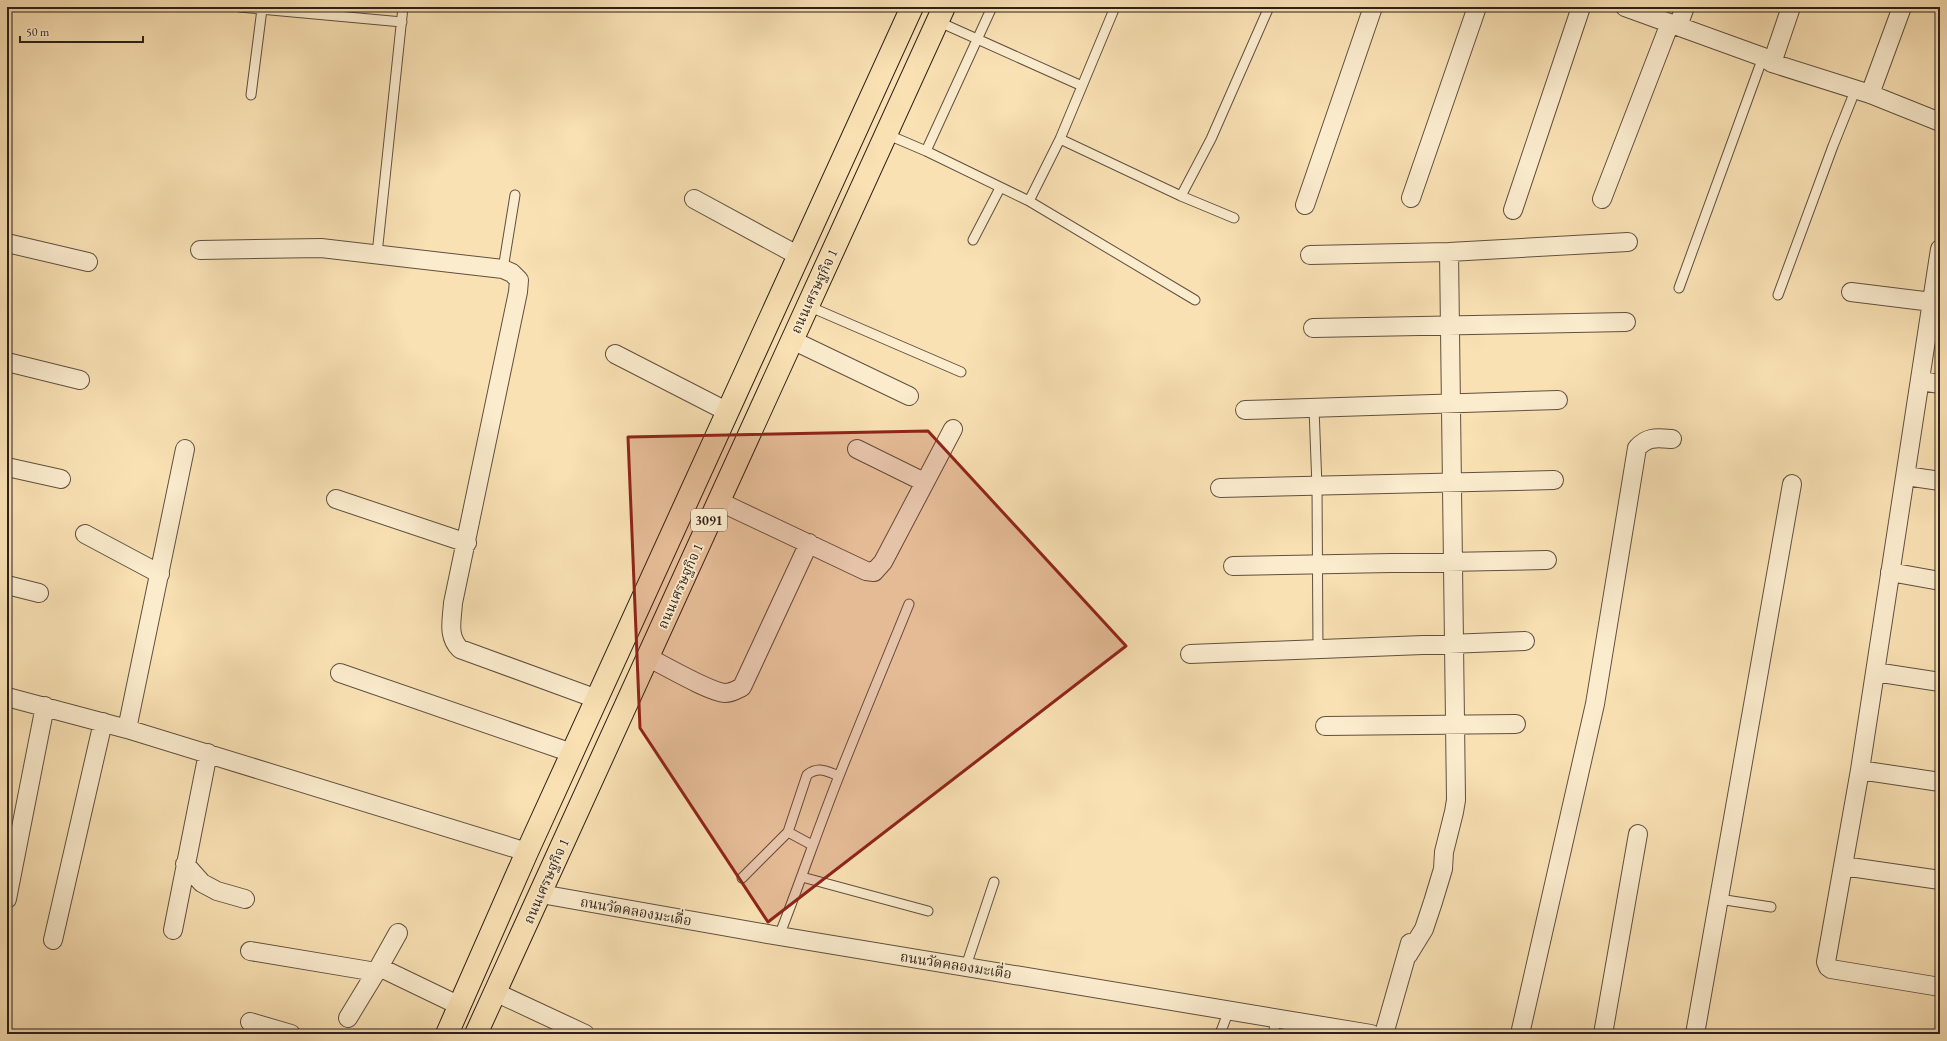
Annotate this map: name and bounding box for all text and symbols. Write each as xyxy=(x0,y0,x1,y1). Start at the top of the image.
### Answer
scale bar xyxy=(20,18,143,44)
text: 50 m xyxy=(26,24,50,40)
street label: ถนนเศรษฐกิจ 1 xyxy=(786,246,842,336)
road number: 3091 xyxy=(691,509,727,531)
street label: ถนนเศรษฐกิจ 1 xyxy=(653,540,707,632)
street label: ถนนเศรษฐกิจ 1 xyxy=(519,835,573,927)
street label: ถนนวัดคลองมะเดื่อ xyxy=(579,891,693,930)
street label: ถนนวัดคลองมะเดื่อ xyxy=(899,946,1013,983)

